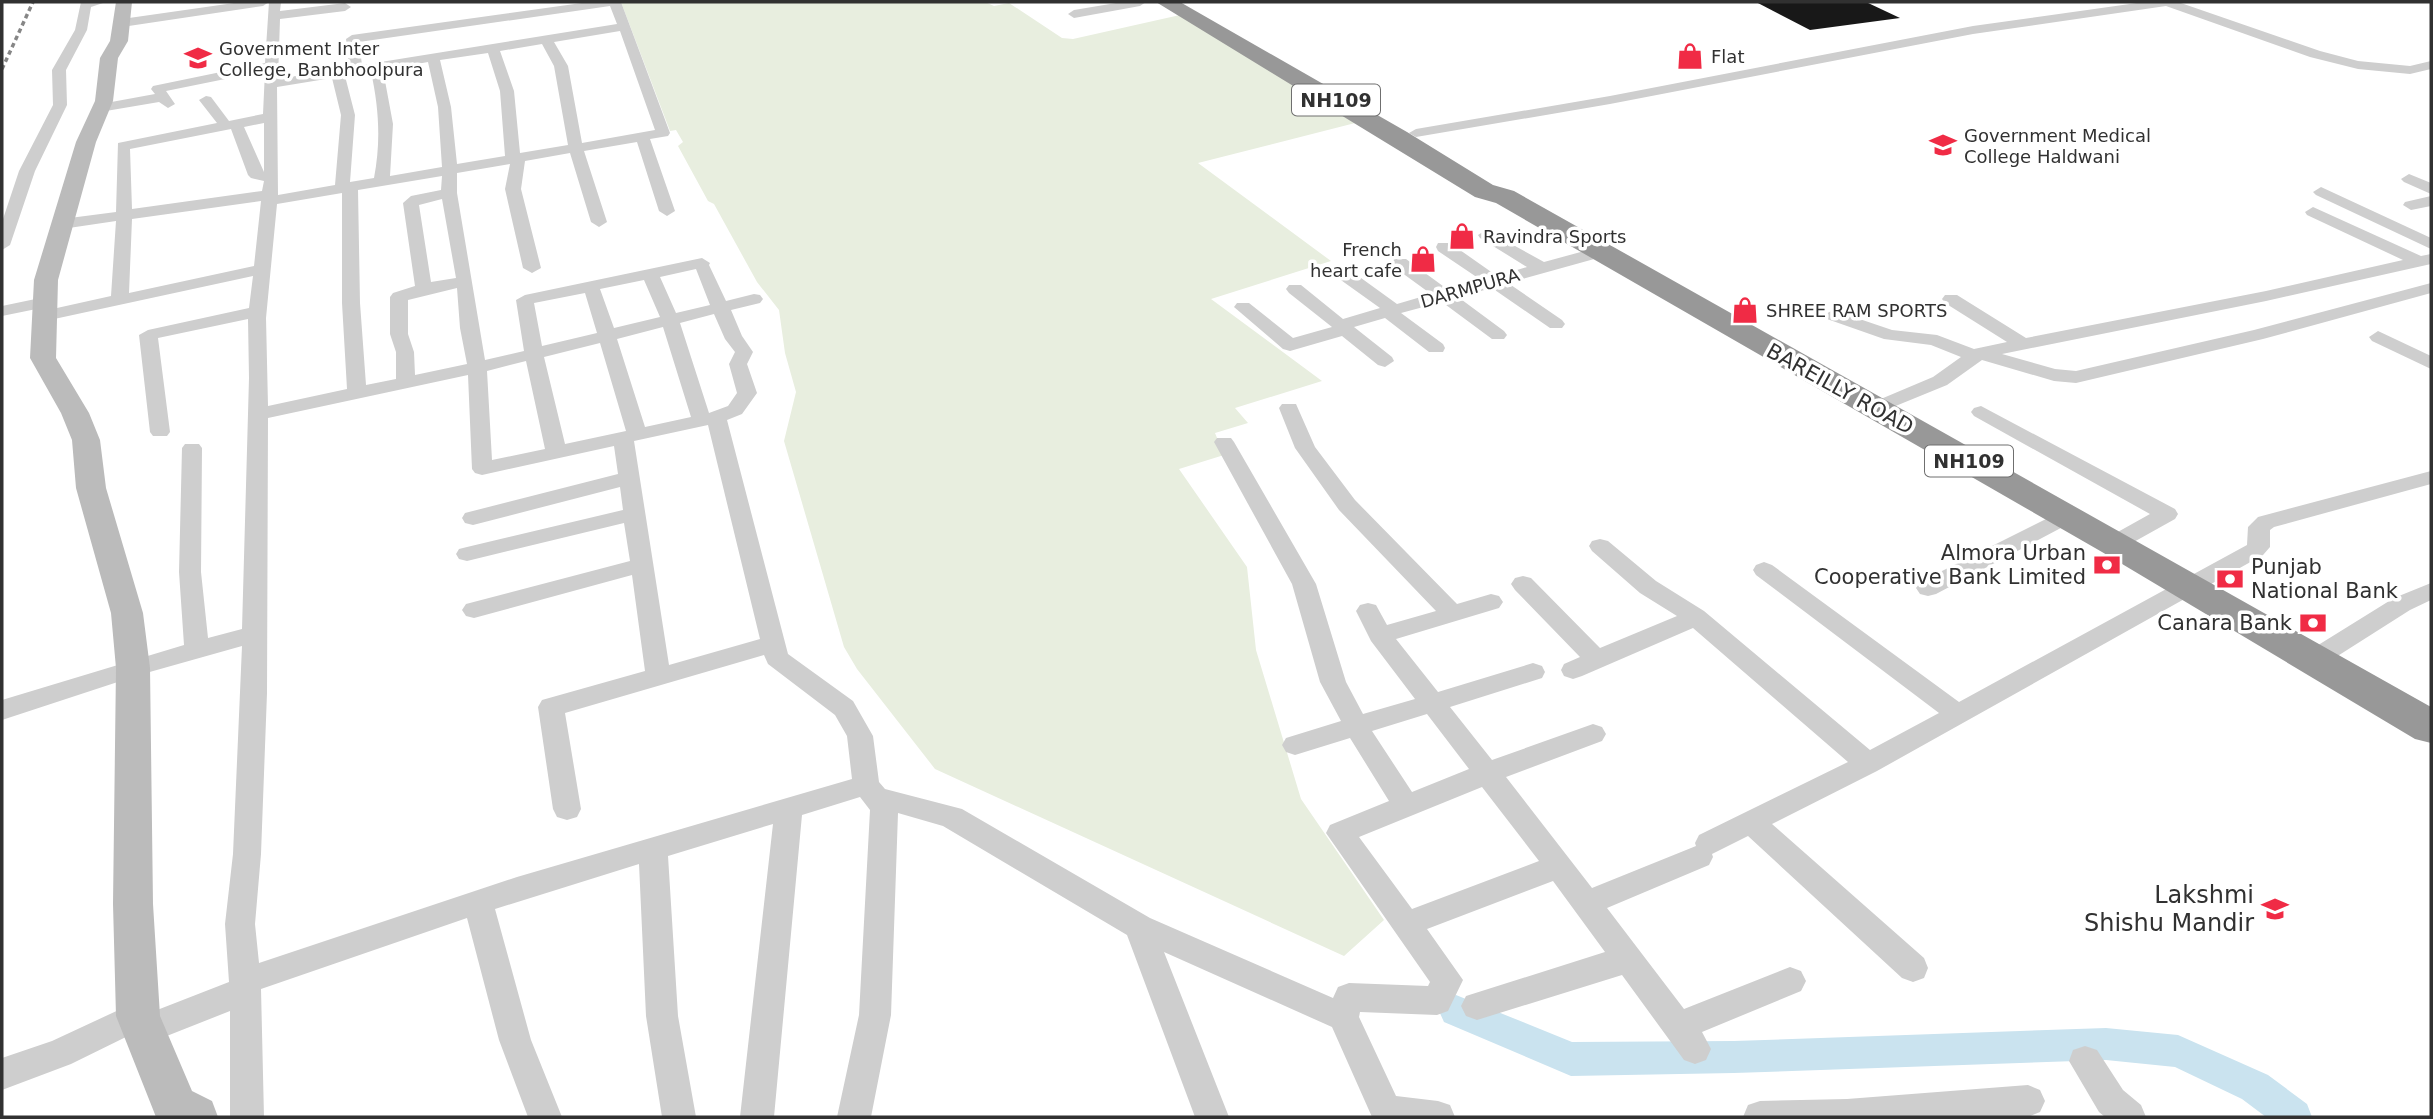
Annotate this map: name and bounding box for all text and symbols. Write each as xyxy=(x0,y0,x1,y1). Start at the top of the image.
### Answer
place label: Government Inter College, Banbhoolpura xyxy=(219,38,424,80)
shop icon: Flat xyxy=(1675,41,1705,71)
school or university icon: Government Inter College, Banbhoolpura xyxy=(183,43,213,73)
place label: Flat xyxy=(1711,46,1744,67)
road number: NH109 xyxy=(1292,85,1380,116)
place label: Government Medical College Haldwani xyxy=(1964,125,2151,167)
school or university icon: Government Medical College Haldwani xyxy=(1928,130,1958,160)
shop icon: Ravindra Sports xyxy=(1447,221,1477,251)
place label: Ravindra Sports xyxy=(1483,226,1626,247)
place label: French heart cafe xyxy=(1310,239,1402,281)
shop icon: French heart cafe xyxy=(1408,244,1438,274)
street label: DARMPURA xyxy=(1418,264,1523,312)
shop icon: SHREE RAM SPORTS xyxy=(1730,295,1760,325)
place label: SHREE RAM SPORTS xyxy=(1766,300,1947,321)
street label: BAREILLY ROAD xyxy=(1762,339,1918,439)
road number: NH109 xyxy=(1925,446,2013,476)
place label: Almora Urban Cooperative Bank Limited xyxy=(1814,541,2086,589)
bank icon: Almora Urban Cooperative Bank Limited xyxy=(2092,550,2122,580)
place label: Punjab National Bank xyxy=(2251,555,2399,603)
bank icon: Punjab National Bank xyxy=(2215,564,2245,594)
bank icon: Canara Bank xyxy=(2298,608,2328,638)
place label: Canara Bank xyxy=(2157,611,2293,635)
place label: Lakshmi Shishu Mandir xyxy=(2084,881,2254,937)
school or university icon: Lakshmi Shishu Mandir xyxy=(2260,894,2290,924)

